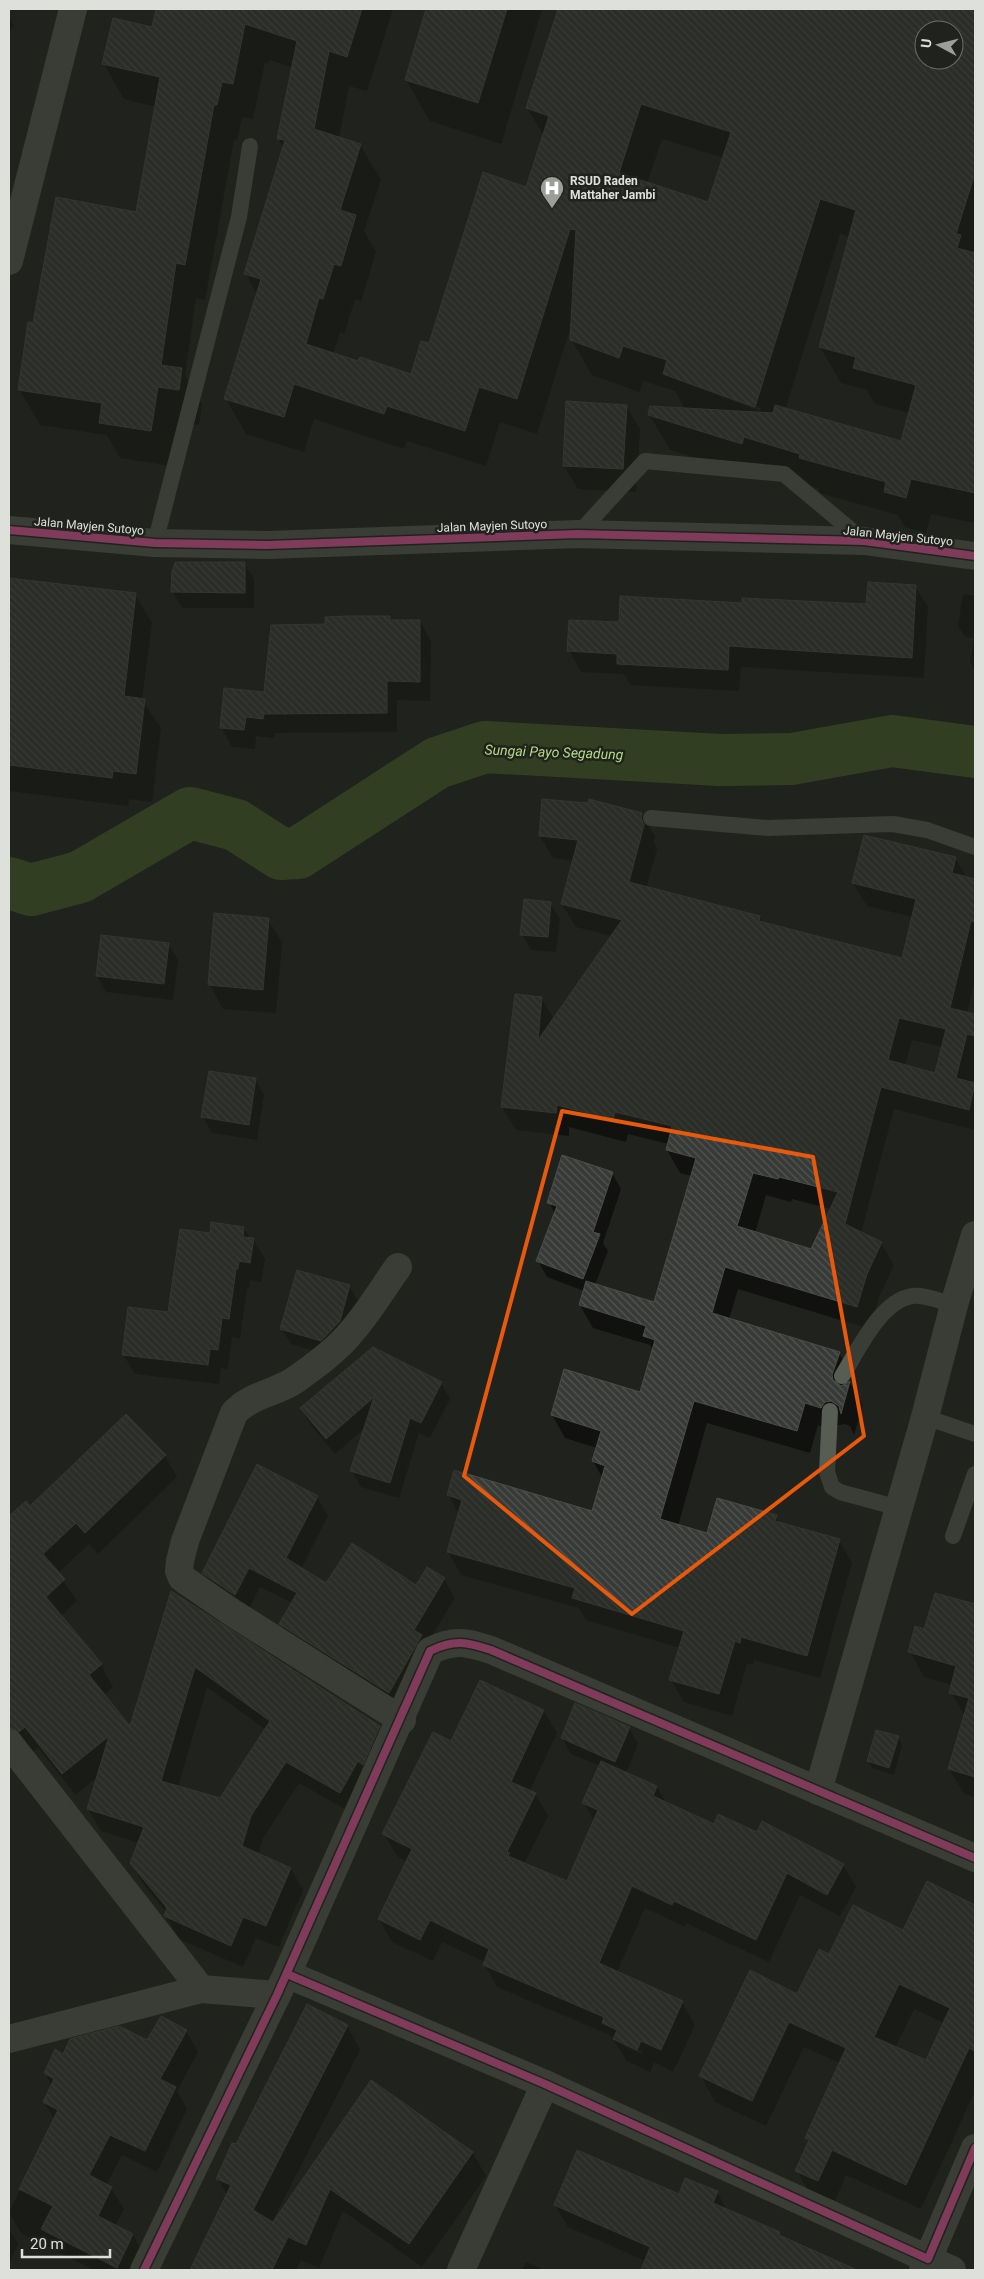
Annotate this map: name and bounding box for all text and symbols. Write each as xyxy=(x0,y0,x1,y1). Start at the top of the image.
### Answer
north arrow xyxy=(914,20,964,70)
text: U xyxy=(918,38,935,49)
place label: RSUD Raden Mattaher Jambi xyxy=(570,174,656,202)
hospital icon: RSUD Raden Mattaher Jambi xyxy=(539,175,565,209)
street label: Jalan Mayjen Sutoyo xyxy=(33,514,145,538)
street label: Jalan Mayjen Sutoyo xyxy=(437,517,548,535)
street label: Jalan Mayjen Sutoyo xyxy=(842,523,954,549)
water label: Sungai Payo Segadung xyxy=(484,742,624,762)
scale bar xyxy=(22,2226,110,2258)
text: 20 m xyxy=(30,2235,64,2253)

